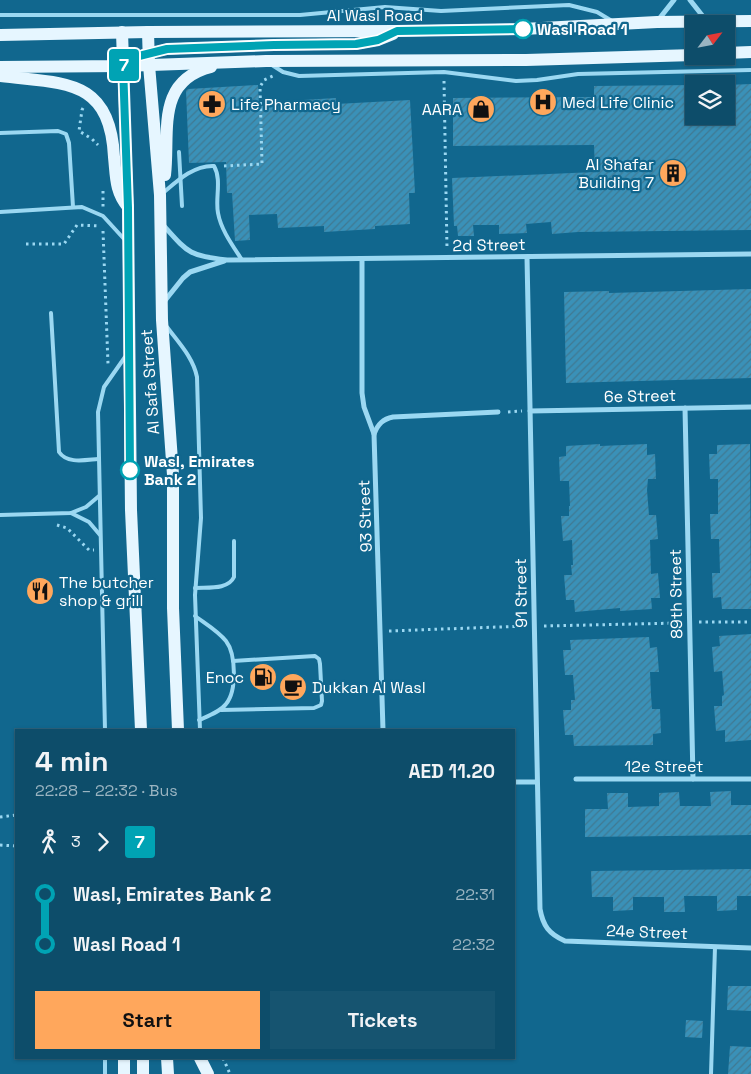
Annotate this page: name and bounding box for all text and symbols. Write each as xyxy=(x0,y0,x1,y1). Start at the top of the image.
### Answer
street label: Al Wasl Road xyxy=(327,5,423,26)
north arrow xyxy=(685,15,735,65)
map controls xyxy=(685,15,735,125)
marker: Wasl Road 1 xyxy=(513,19,533,39)
place label: Wasl Road 1 xyxy=(537,19,628,40)
line badge: 7 xyxy=(108,49,140,81)
text: 7 xyxy=(119,53,129,76)
button: layers xyxy=(685,75,735,125)
hospital icon: Med Life Clinic xyxy=(528,87,558,117)
pharmacy icon: Life Pharmacy xyxy=(197,89,227,119)
place label: Med Life Clinic xyxy=(562,92,674,113)
place label: Life Pharmacy xyxy=(231,94,341,115)
shop icon: AARA xyxy=(466,94,496,124)
place label: AARA xyxy=(422,99,462,120)
place label: Al Shafar Building 7 xyxy=(578,154,654,193)
building icon: Al Shafar Building 7 xyxy=(658,158,688,188)
street label: 2d Street xyxy=(452,234,526,256)
street label: Al Safa Street xyxy=(136,329,164,435)
street label: 6e Street xyxy=(604,385,676,407)
place label: Wasl, Emirates Bank 2 xyxy=(144,451,255,490)
marker: Wasl, Emirates Bank 2 xyxy=(120,460,140,480)
street label: 93 Street xyxy=(353,479,377,553)
street label: 89th Street xyxy=(665,549,687,639)
street label: 91 Street xyxy=(510,558,532,628)
place label: The butcher shop & grill xyxy=(59,572,154,611)
restaurant icon: The butcher shop & grill xyxy=(25,576,55,606)
fuel station icon: Enoc xyxy=(248,662,278,692)
place label: Enoc xyxy=(206,667,244,688)
cafe icon: Dukkan Al Wasl xyxy=(278,672,308,702)
place label: Dukkan Al Wasl xyxy=(312,677,426,698)
text: 4 min xyxy=(35,743,109,779)
street label: 12e Street xyxy=(625,756,703,777)
text: AED 11.20 xyxy=(409,759,495,784)
text: 22:28 – 22:32 · Bus xyxy=(35,780,178,801)
icon: walk xyxy=(35,828,63,856)
icon: forward xyxy=(89,828,117,856)
text: 7 xyxy=(135,830,145,853)
text: 3 xyxy=(71,831,81,852)
text: Wasl, Emirates Bank 2 xyxy=(73,882,271,907)
text: 22:31 xyxy=(456,884,495,905)
street label: 24e Street xyxy=(606,920,688,944)
text: Wasl Road 1 xyxy=(73,932,181,957)
text: 22:32 xyxy=(452,934,495,955)
button: Start xyxy=(35,991,260,1049)
button: Tickets xyxy=(270,991,495,1049)

